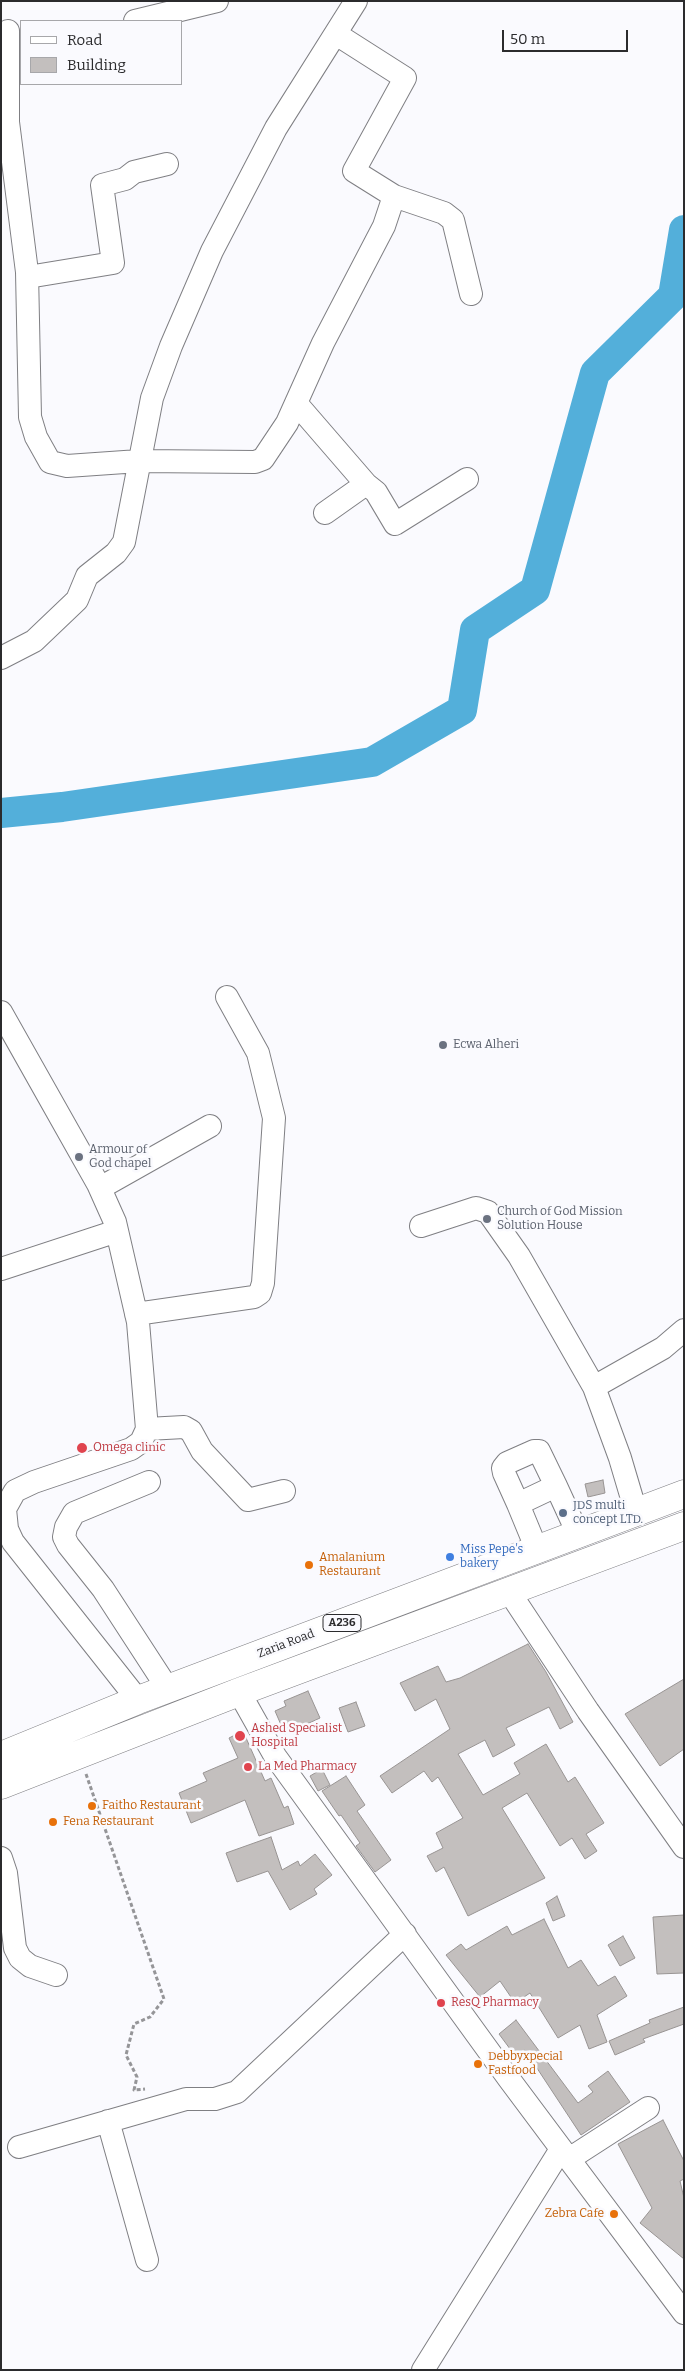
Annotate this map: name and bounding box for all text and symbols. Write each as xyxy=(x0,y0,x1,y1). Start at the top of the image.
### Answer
legend xyxy=(20,20,182,85)
scale bar xyxy=(505,20,631,52)
text: 50 m xyxy=(510,30,545,48)
text: Road xyxy=(67,31,102,49)
text: Building xyxy=(67,56,126,74)
place label: Ecwa Alheri xyxy=(453,1038,519,1052)
marker: Ecwa Alheri xyxy=(437,1039,449,1051)
place label: Armour of God chapel xyxy=(89,1143,151,1171)
marker: Armour of God chapel xyxy=(73,1151,85,1163)
place label: Church of God Mission Solution House xyxy=(497,1205,623,1233)
marker: Church of God Mission Solution House xyxy=(481,1213,493,1225)
marker: Omega clinic xyxy=(75,1441,89,1455)
place label: Omega clinic xyxy=(93,1441,166,1455)
place label: JDS multi concept LTD. xyxy=(573,1499,643,1527)
marker: JDS multi concept LTD. xyxy=(557,1507,569,1519)
place label: Miss Pepe's bakery xyxy=(460,1543,523,1571)
place label: Amalanium Restaurant xyxy=(319,1551,385,1579)
marker: Miss Pepe's bakery xyxy=(444,1551,456,1563)
marker: Amalanium Restaurant xyxy=(303,1559,315,1571)
road number: A236 xyxy=(323,1615,361,1632)
street label: Zaria Road xyxy=(256,1627,316,1661)
place label: Ashed Specialist Hospital xyxy=(251,1722,342,1750)
marker: Ashed Specialist Hospital xyxy=(233,1729,247,1743)
place label: La Med Pharmacy xyxy=(258,1760,356,1774)
marker: La Med Pharmacy xyxy=(242,1761,254,1773)
place label: Faitho Restaurant xyxy=(102,1799,201,1813)
marker: Faitho Restaurant xyxy=(86,1800,98,1812)
place label: Fena Restaurant xyxy=(63,1815,154,1829)
marker: Fena Restaurant xyxy=(47,1816,59,1828)
place label: ResQ Pharmacy xyxy=(451,1996,539,2010)
marker: ResQ Pharmacy xyxy=(435,1997,447,2009)
place label: Debbyxpecial Fastfood xyxy=(488,2050,563,2078)
marker: Debbyxpecial Fastfood xyxy=(472,2058,484,2070)
place label: Zebra Cafe xyxy=(545,2207,604,2221)
marker: Zebra Cafe xyxy=(608,2208,620,2220)

